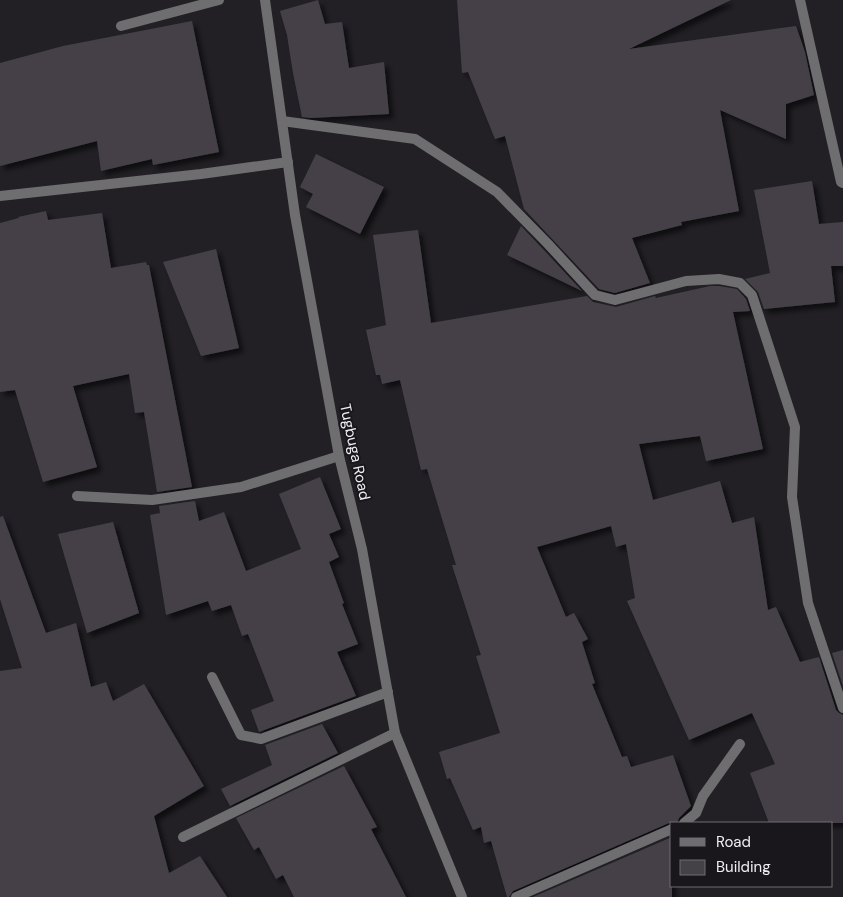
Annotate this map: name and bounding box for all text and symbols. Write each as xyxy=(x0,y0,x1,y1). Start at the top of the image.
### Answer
street label: Tugbuga Road xyxy=(335,402,375,502)
legend xyxy=(670,822,833,887)
text: Road xyxy=(716,832,751,852)
text: Building xyxy=(716,857,771,877)

